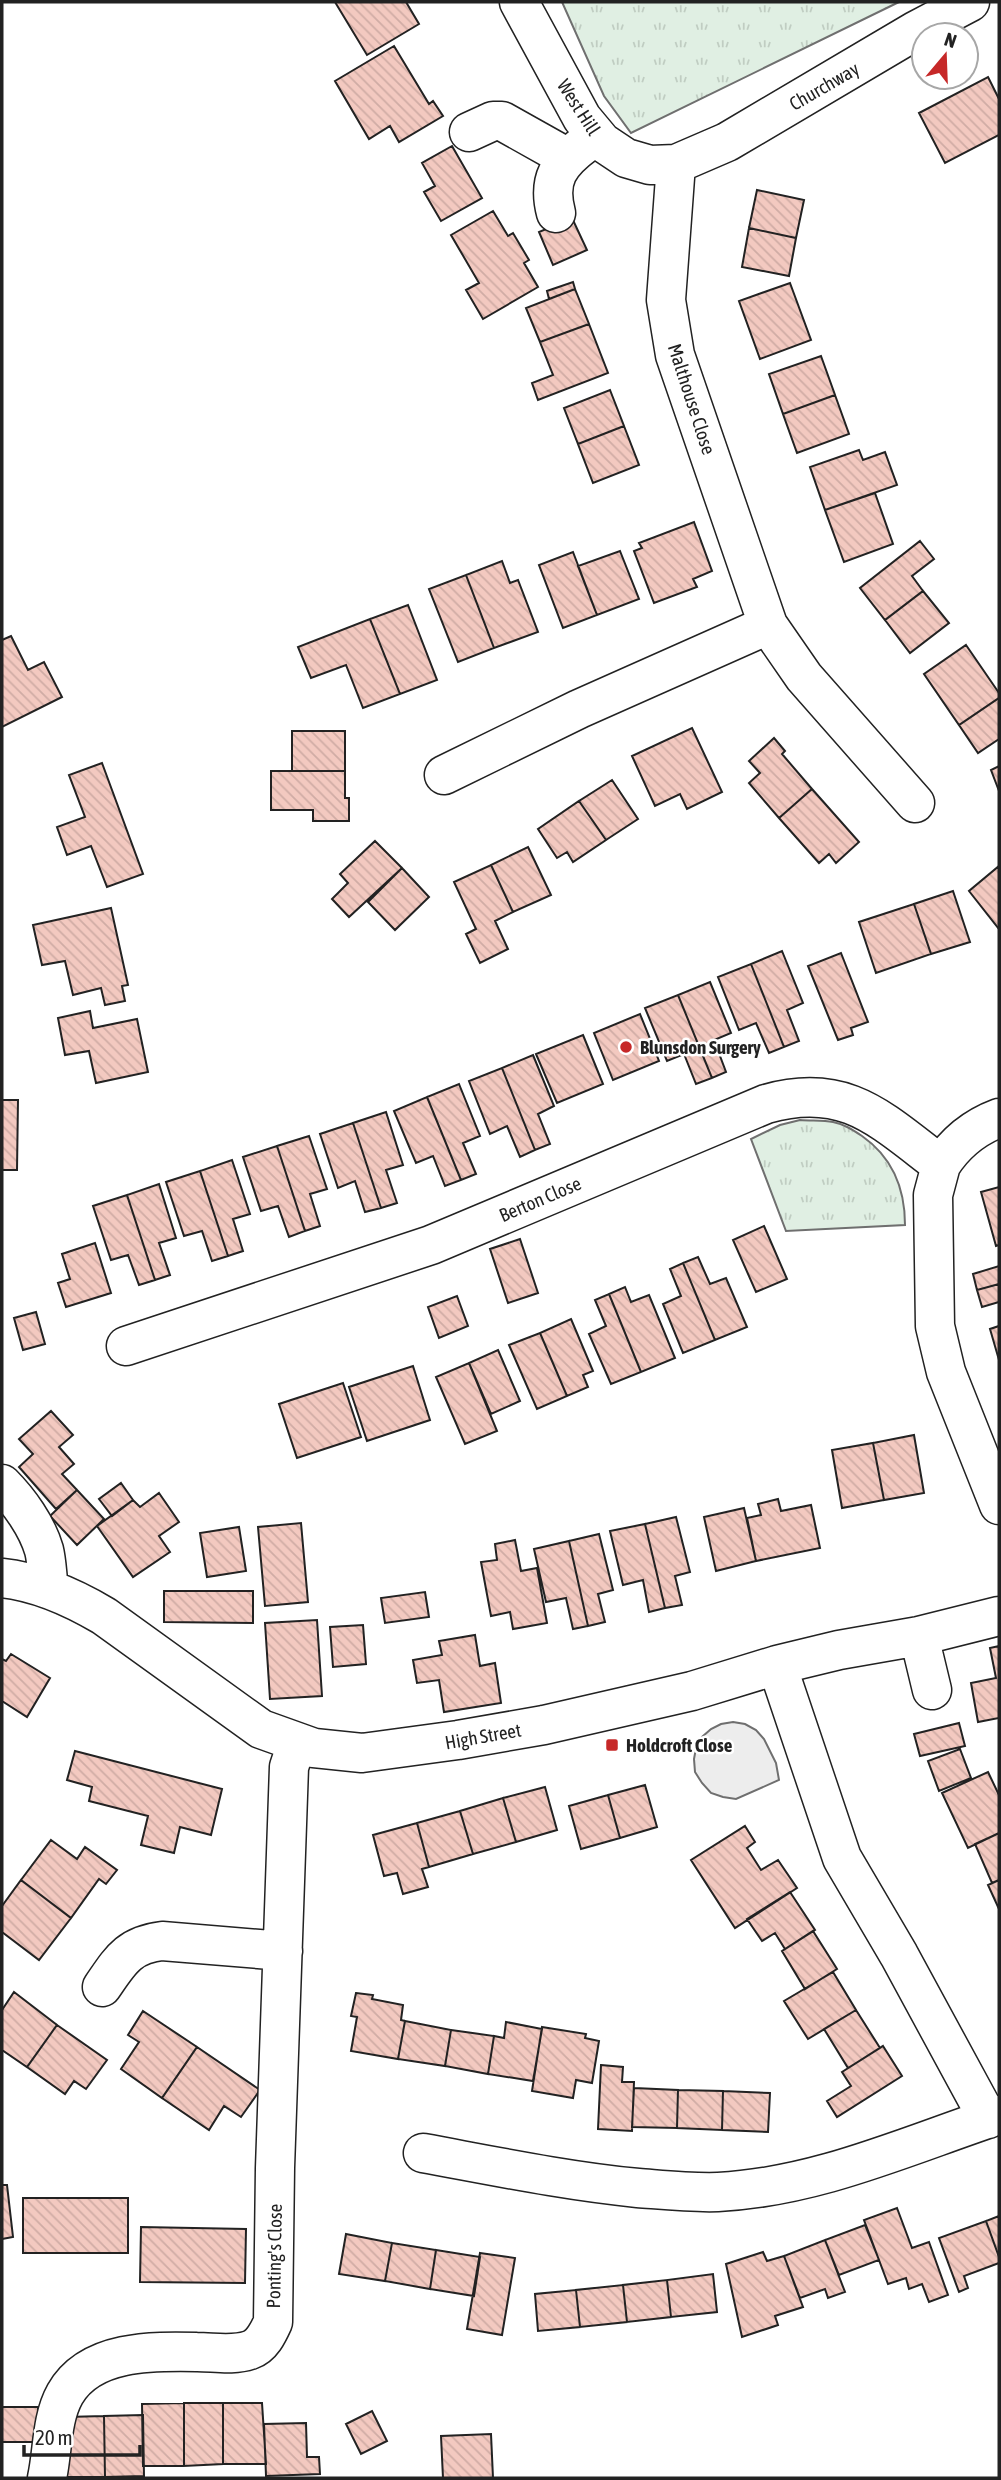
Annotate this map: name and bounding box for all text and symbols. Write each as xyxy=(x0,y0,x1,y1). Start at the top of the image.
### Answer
north arrow xyxy=(910,21,980,91)
text: N xyxy=(942,28,959,52)
street label: Churchway xyxy=(785,57,863,115)
street label: West Hill xyxy=(553,75,605,139)
street label: Malthouse Close xyxy=(664,341,720,457)
place label: Blunsdon Surgery xyxy=(640,1036,761,1058)
marker: Blunsdon Surgery xyxy=(618,1039,634,1055)
street label: Berton Close xyxy=(496,1172,584,1226)
street label: High Street xyxy=(443,1718,523,1754)
place label: Holdcroft Close xyxy=(626,1734,733,1756)
marker: Holdcroft Close xyxy=(604,1737,620,1753)
street label: Ponting's Close xyxy=(262,2204,286,2308)
scale bar xyxy=(24,2414,140,2458)
text: 20 m xyxy=(35,2425,73,2449)

